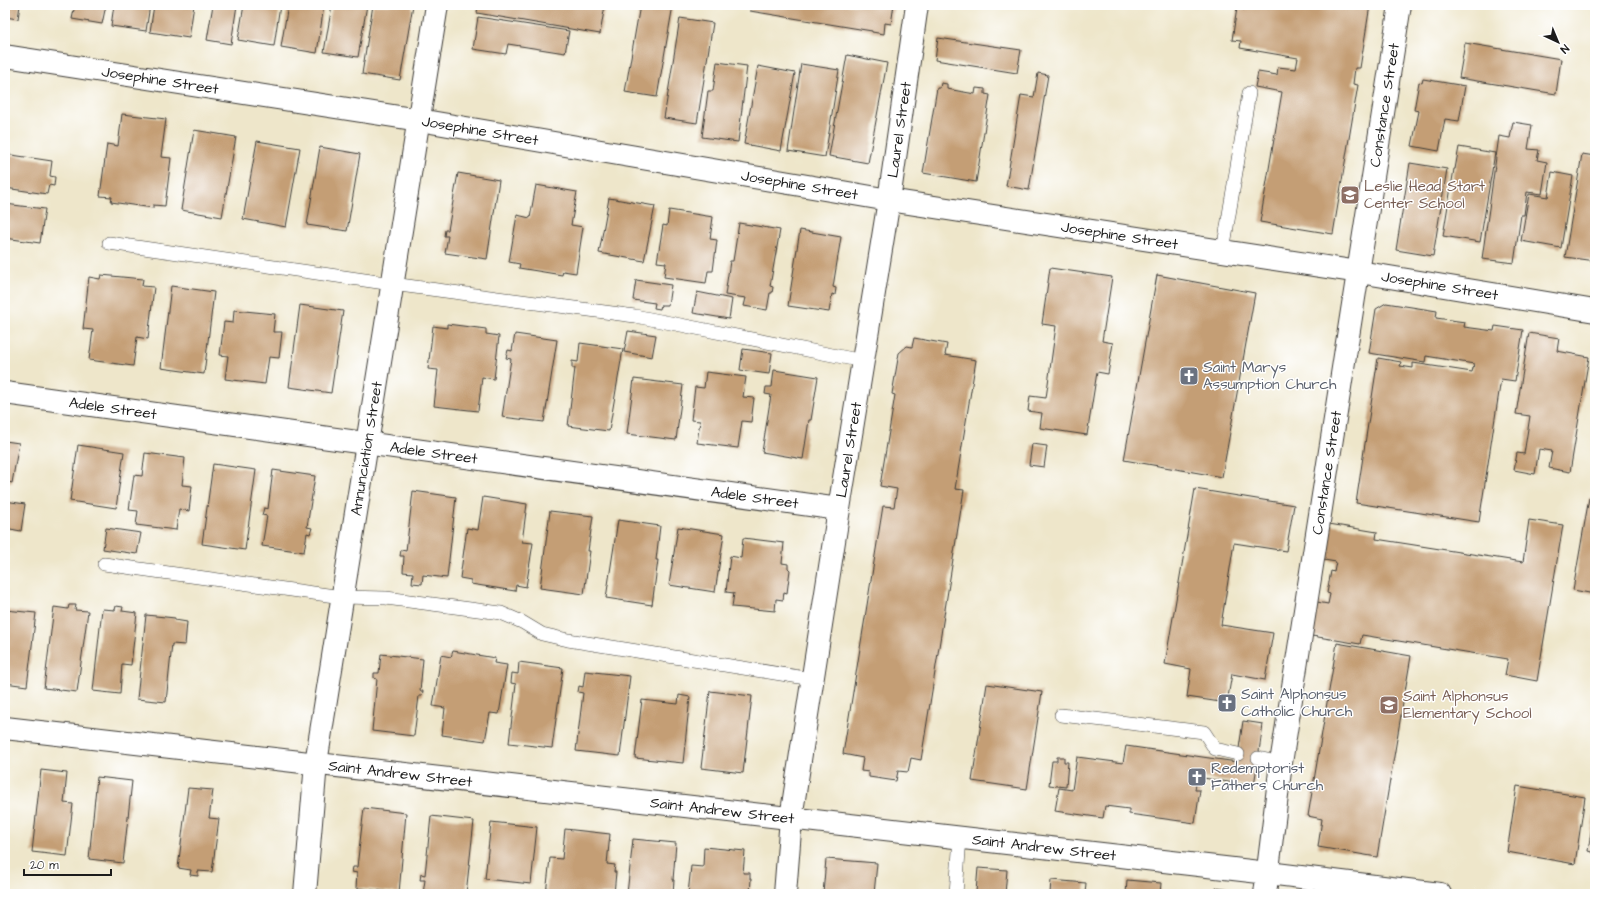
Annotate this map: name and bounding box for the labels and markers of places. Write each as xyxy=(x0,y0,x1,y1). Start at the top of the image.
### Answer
place label: Leslie Head Start Center School xyxy=(1364,176,1485,214)
school or university icon: Leslie Head Start Center School xyxy=(1339,184,1361,206)
place label: Saint Marys Assumption Church xyxy=(1203,357,1337,395)
church icon: Saint Marys Assumption Church xyxy=(1178,365,1200,387)
place label: Saint Alphonsus Catholic Church xyxy=(1241,684,1353,722)
place label: Saint Alphonsus Elementary School xyxy=(1403,686,1532,725)
church icon: Saint Alphonsus Catholic Church xyxy=(1216,692,1238,714)
school or university icon: Saint Alphonsus Elementary School xyxy=(1378,694,1400,716)
place label: Redemptorist Fathers Church xyxy=(1211,758,1324,796)
church icon: Redemptorist Fathers Church xyxy=(1186,766,1208,788)

